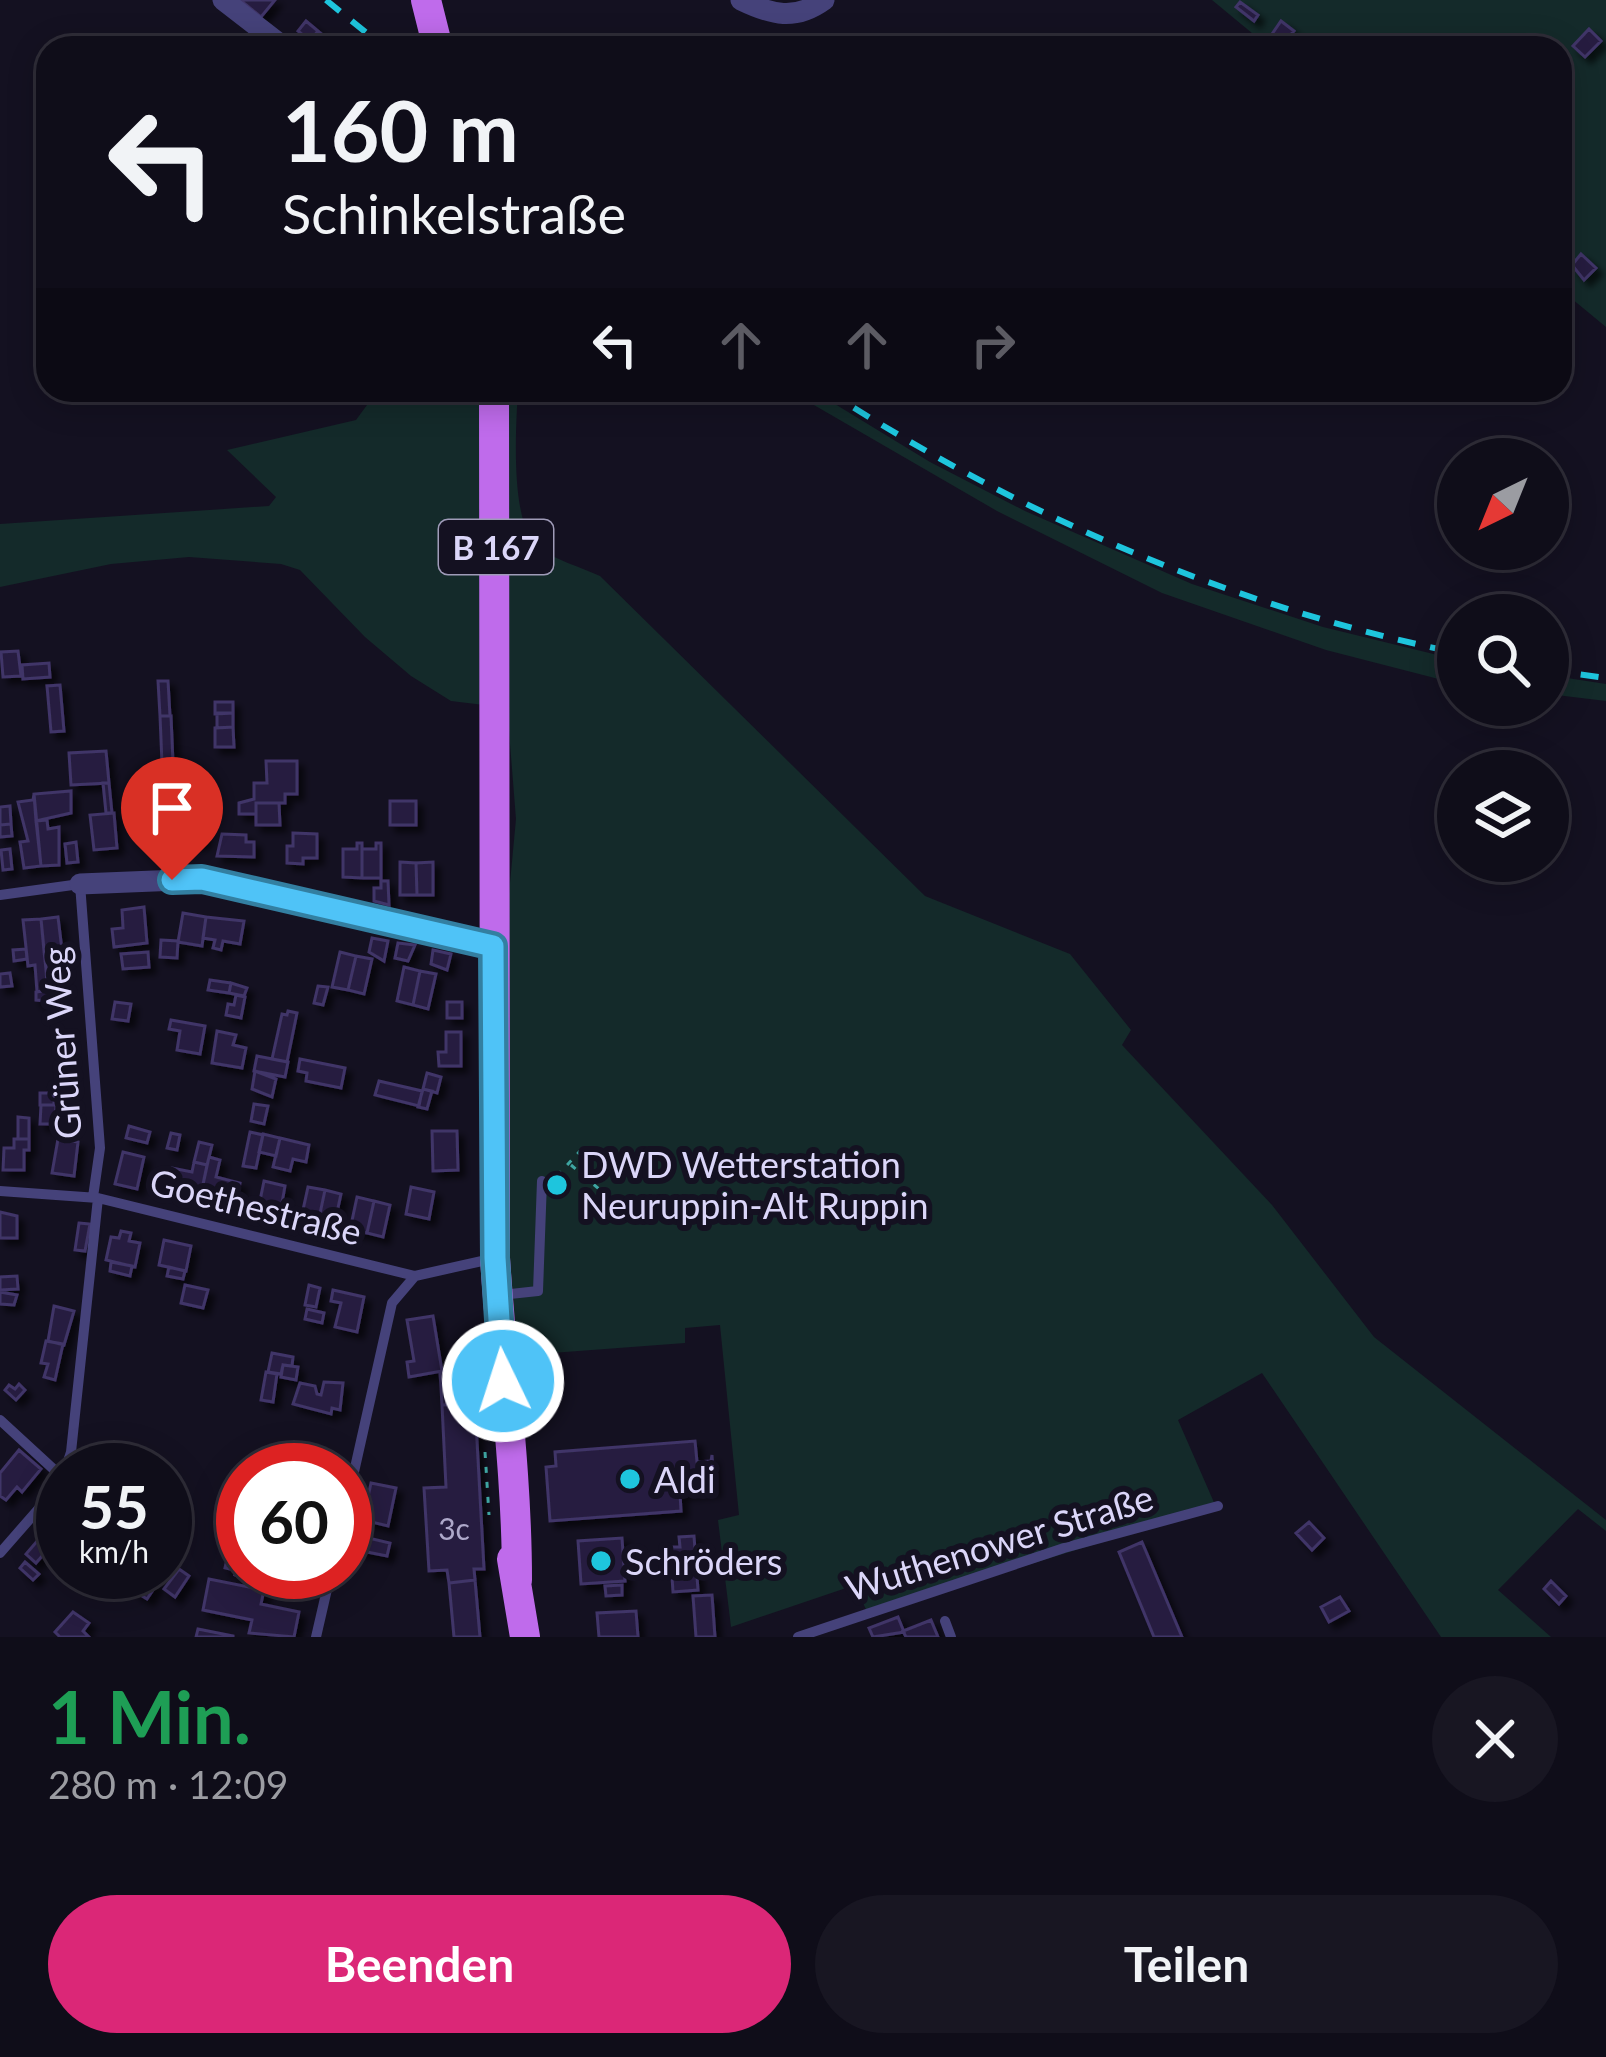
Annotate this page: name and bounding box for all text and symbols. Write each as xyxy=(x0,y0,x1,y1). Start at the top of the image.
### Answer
text: 160 m xyxy=(282,79,519,180)
icon: left xyxy=(84,84,240,240)
text: Schinkelstraße xyxy=(282,181,626,246)
icon: left xyxy=(582,312,648,378)
icon: ahead xyxy=(708,312,774,378)
icon: ahead xyxy=(834,312,900,378)
icon: right xyxy=(960,312,1026,378)
north arrow xyxy=(1437,438,1569,570)
map controls xyxy=(1437,438,1569,882)
road number: B 167 xyxy=(439,520,553,574)
button: search xyxy=(1437,594,1569,726)
button: layers xyxy=(1437,750,1569,882)
pin xyxy=(121,757,223,880)
icon: arrive xyxy=(139,775,205,841)
street label: Grüner Weg xyxy=(32,946,90,1140)
place label: DWD Wetterstation Neuruppin-Alt Ruppin xyxy=(581,1142,929,1227)
street label: Goethestraße xyxy=(146,1158,366,1254)
marker: DWD Wetterstation Neuruppin-Alt Ruppin xyxy=(544,1172,570,1198)
position arrow xyxy=(440,1318,566,1444)
speed limit sign: 60 xyxy=(216,1443,372,1599)
place label: Aldi xyxy=(654,1457,716,1501)
marker: Aldi xyxy=(617,1466,643,1492)
text: 55 xyxy=(79,1470,149,1542)
street label: Wuthenower Straße xyxy=(840,1474,1158,1610)
house number: 3c xyxy=(438,1510,470,1546)
text: km/h xyxy=(79,1533,149,1569)
place label: Schröders xyxy=(625,1539,782,1583)
marker: Schröders xyxy=(588,1548,614,1574)
text: 1 Min. xyxy=(48,1673,251,1759)
button: close xyxy=(1432,1676,1558,1802)
text: 280 m · 12:09 xyxy=(48,1761,288,1807)
button: Beenden xyxy=(48,1895,791,2033)
button: Teilen xyxy=(815,1895,1558,2033)

